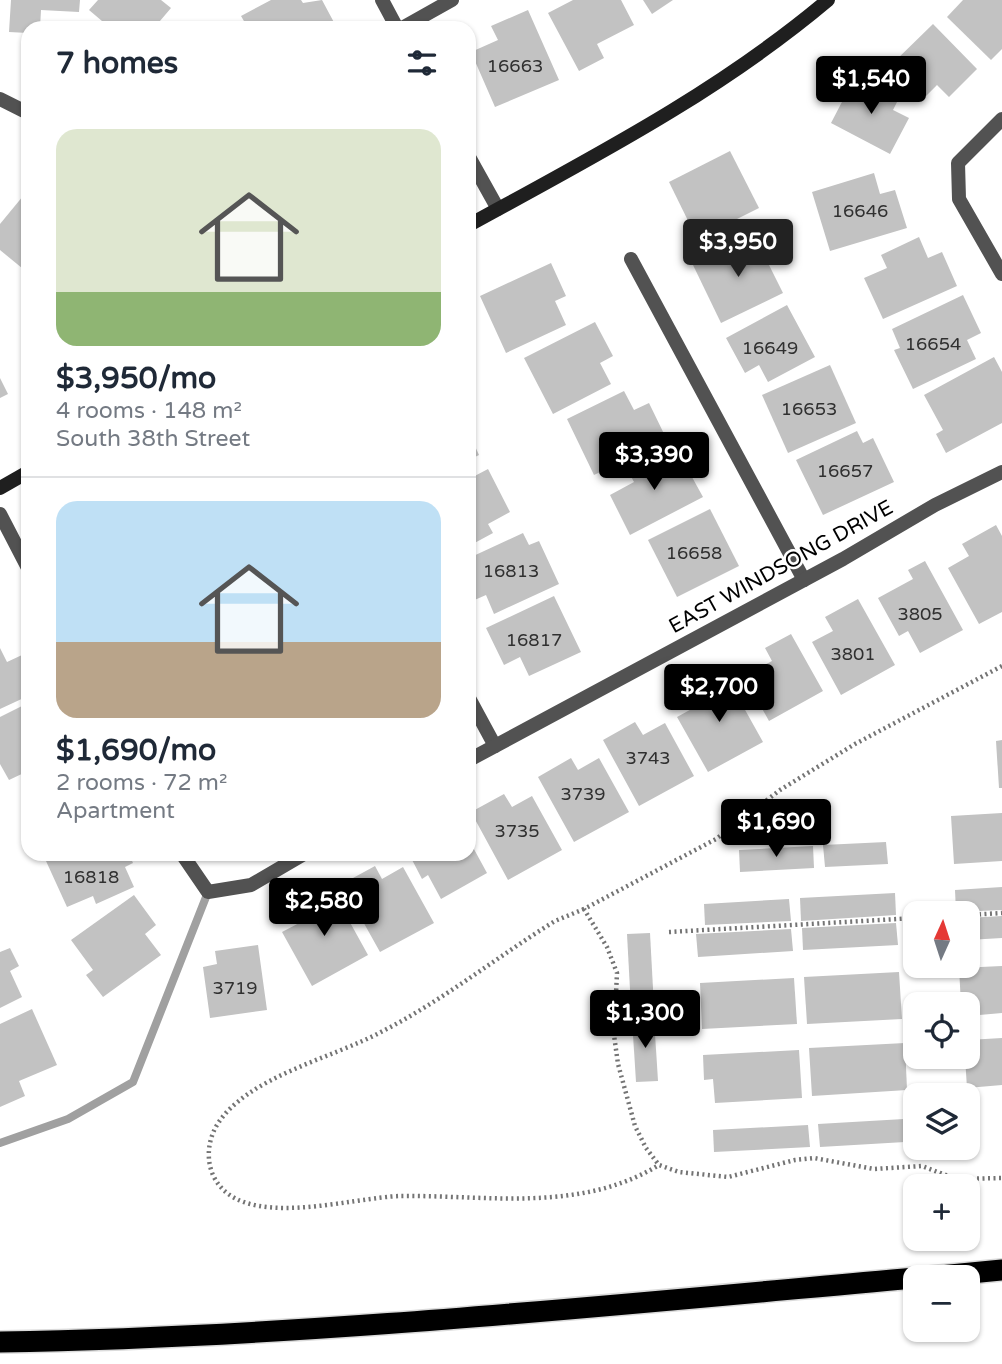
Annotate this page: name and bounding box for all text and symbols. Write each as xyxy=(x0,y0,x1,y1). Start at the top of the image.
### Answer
icon: filters xyxy=(403,44,441,82)
text: 7 homes xyxy=(56,45,178,82)
house number: 16663 xyxy=(487,55,543,77)
pin: $1,540 xyxy=(814,57,928,116)
text: $1,540 xyxy=(832,65,910,93)
icon: home xyxy=(186,174,312,300)
house number: 16646 xyxy=(832,200,888,222)
pin: $3,950 xyxy=(681,219,795,279)
text: $3,950 xyxy=(699,228,777,256)
house number: 16654 xyxy=(905,333,961,355)
house number: 16649 xyxy=(742,337,798,359)
text: $3,950/mo xyxy=(56,360,216,397)
text: 4 rooms · 148 m² xyxy=(56,397,242,425)
house number: 16653 xyxy=(781,398,837,420)
text: South 38th Street xyxy=(56,425,250,453)
pin: $3,390 xyxy=(597,433,711,492)
text: $3,390 xyxy=(615,441,693,469)
house number: 16657 xyxy=(817,460,873,482)
street label: EAST WINDSONG DRIVE xyxy=(665,495,897,639)
house number: 16658 xyxy=(666,542,722,564)
icon: home xyxy=(186,546,312,672)
house number: 16813 xyxy=(483,560,539,582)
house number: 3805 xyxy=(897,603,943,625)
house number: 16817 xyxy=(506,629,562,651)
house number: 3801 xyxy=(830,643,876,665)
pin: $2,700 xyxy=(662,664,776,724)
text: $2,700 xyxy=(680,673,758,701)
text: $1,690/mo xyxy=(56,732,216,769)
house number: 3743 xyxy=(625,747,671,769)
text: 2 rooms · 72 m² xyxy=(56,769,227,797)
house number: 3739 xyxy=(560,783,606,805)
text: Apartment xyxy=(56,797,175,825)
pin: $1,690 xyxy=(719,800,833,859)
text: $1,690 xyxy=(737,808,815,836)
house number: 3735 xyxy=(494,820,540,842)
house number: 16818 xyxy=(63,866,119,888)
pin: $2,580 xyxy=(267,878,381,938)
text: $2,580 xyxy=(285,887,363,915)
north arrow xyxy=(903,901,980,978)
map controls xyxy=(903,901,980,1342)
house number: 3719 xyxy=(212,977,258,999)
pin: $1,300 xyxy=(588,990,702,1050)
button: locate xyxy=(903,992,980,1069)
text: $1,300 xyxy=(606,999,684,1027)
button: layers xyxy=(903,1083,980,1160)
button: + xyxy=(903,1174,980,1251)
button: − xyxy=(903,1265,980,1342)

